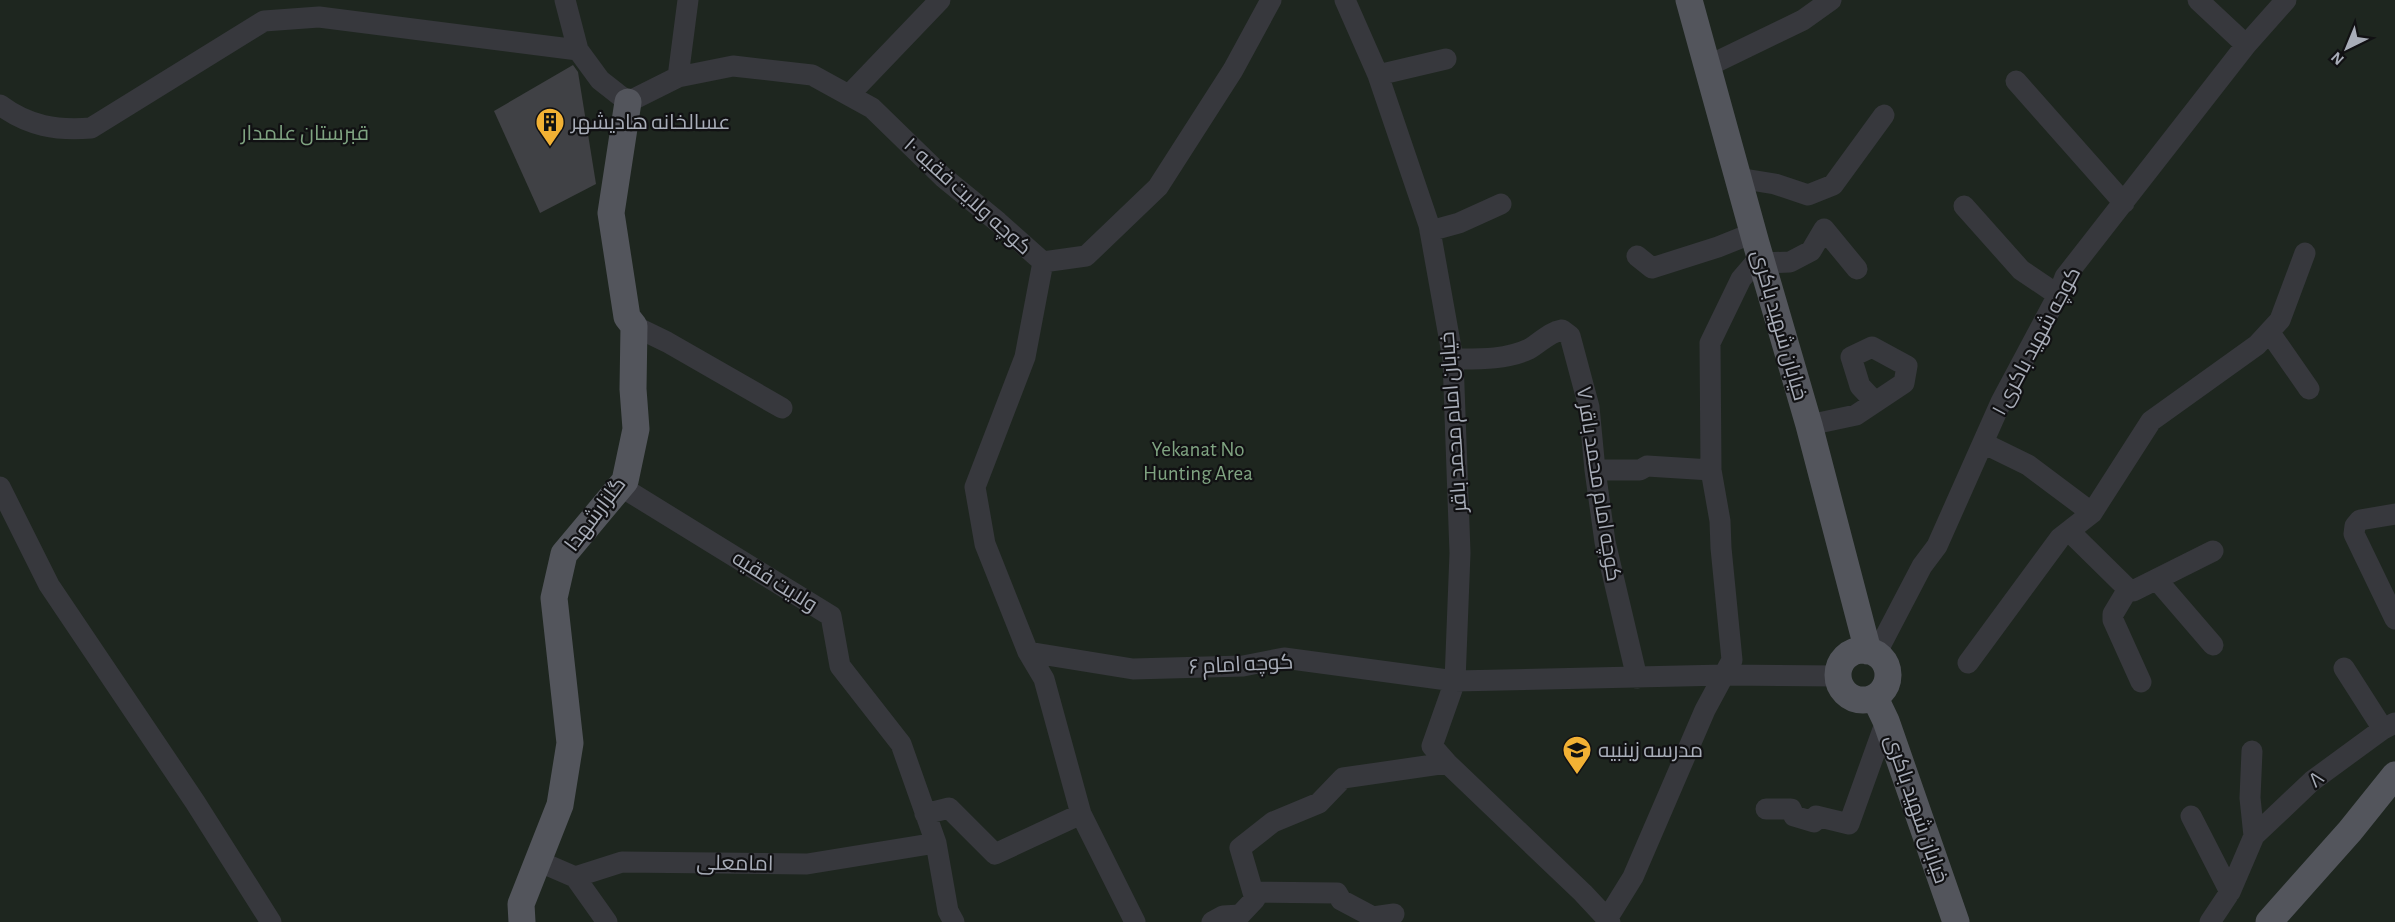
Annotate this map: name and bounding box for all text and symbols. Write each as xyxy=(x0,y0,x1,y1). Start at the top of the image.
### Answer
north arrow xyxy=(2317,18,2377,78)
text: N xyxy=(2328,49,2347,68)
building icon: عسالخانه هادیشهر xyxy=(534,106,566,148)
place label: عسالخانه هادیشهر xyxy=(570,112,730,135)
park label: قبرستان علمدار xyxy=(240,123,369,146)
street label: کوچه ولایت فقیه ۱۰ xyxy=(898,134,1035,261)
street label: خیابان شهید باکری xyxy=(1746,248,1811,403)
street label: کوچه شهید باکری ۱ xyxy=(1989,264,2087,420)
street label: خیابان امام محمد باقر xyxy=(1437,331,1473,514)
street label: کوچه امام محمد باقر ۷ xyxy=(1570,385,1624,583)
park label: Yekanat No Hunting Area xyxy=(1143,439,1253,484)
street label: گلزارشهدا xyxy=(561,474,631,556)
street label: ولایت فقیه xyxy=(728,547,821,617)
street label: کوچه امام ۶ xyxy=(1188,651,1294,681)
street label: خیابان شهید باکری xyxy=(1879,732,1952,887)
school or university icon: مدرسه زینبیه xyxy=(1561,734,1593,776)
place label: مدرسه زینبیه xyxy=(1598,740,1703,762)
street label: ۸ xyxy=(2305,767,2328,792)
street label: امامعلی xyxy=(696,852,774,877)

